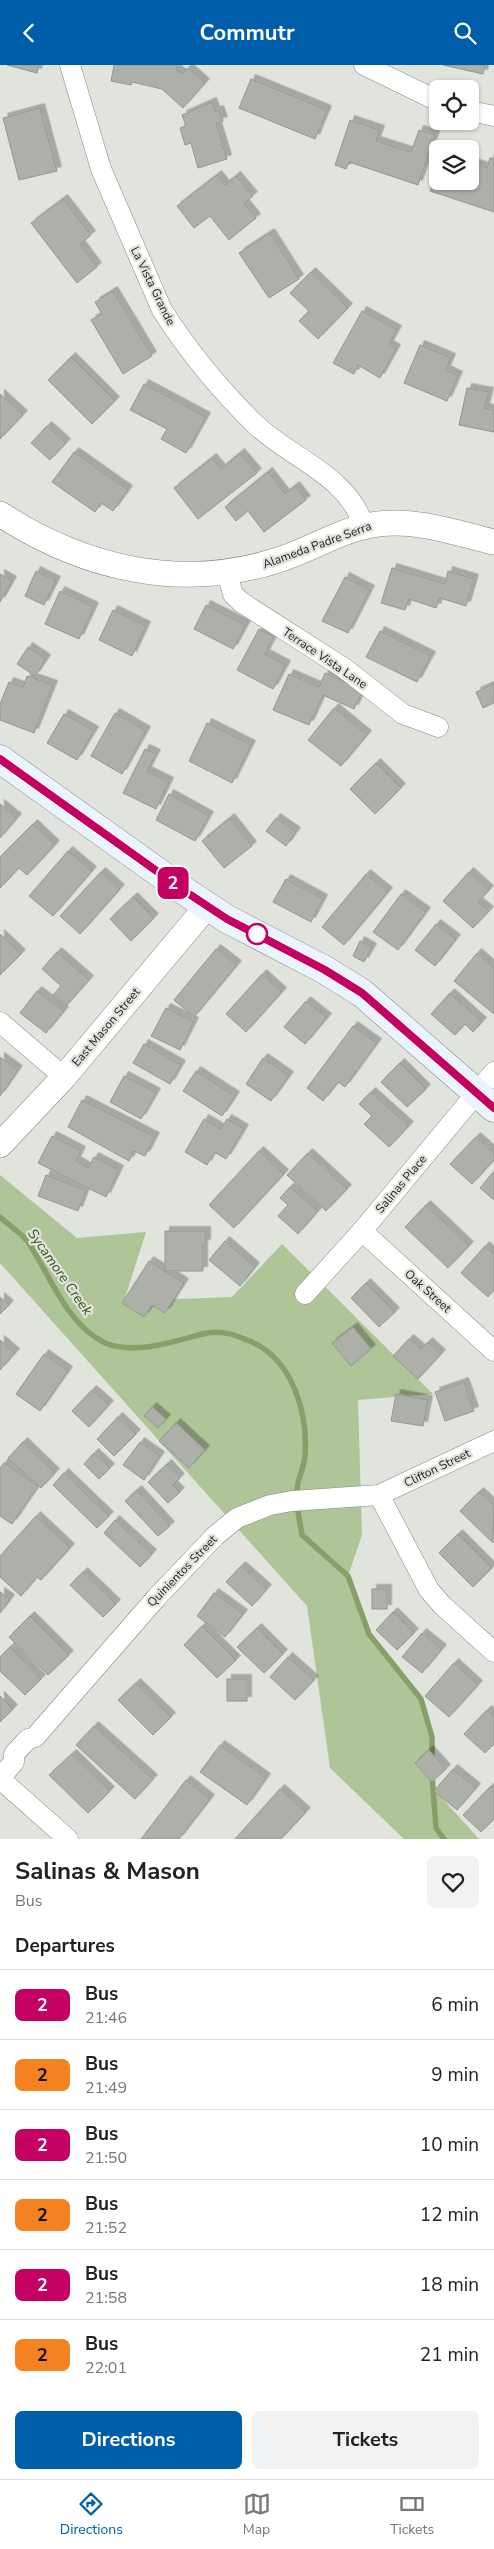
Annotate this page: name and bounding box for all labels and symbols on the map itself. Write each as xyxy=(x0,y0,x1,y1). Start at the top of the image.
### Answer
street label: La Vista Grande xyxy=(127,244,179,328)
street label: Alameda Padre Serra xyxy=(260,518,374,572)
street label: Terrace Vista Lane xyxy=(279,624,371,692)
line badge: 2 xyxy=(157,867,189,899)
unlabelled marker xyxy=(246,923,268,945)
street label: East Mason Street xyxy=(68,984,144,1070)
street label: Salinas Place xyxy=(372,1151,430,1217)
water label: Sycamore Creek xyxy=(23,1225,97,1320)
street label: Oak Street xyxy=(401,1266,455,1317)
street label: Clifton Street xyxy=(401,1445,473,1491)
street label: Quinientos Street xyxy=(144,1531,221,1610)

